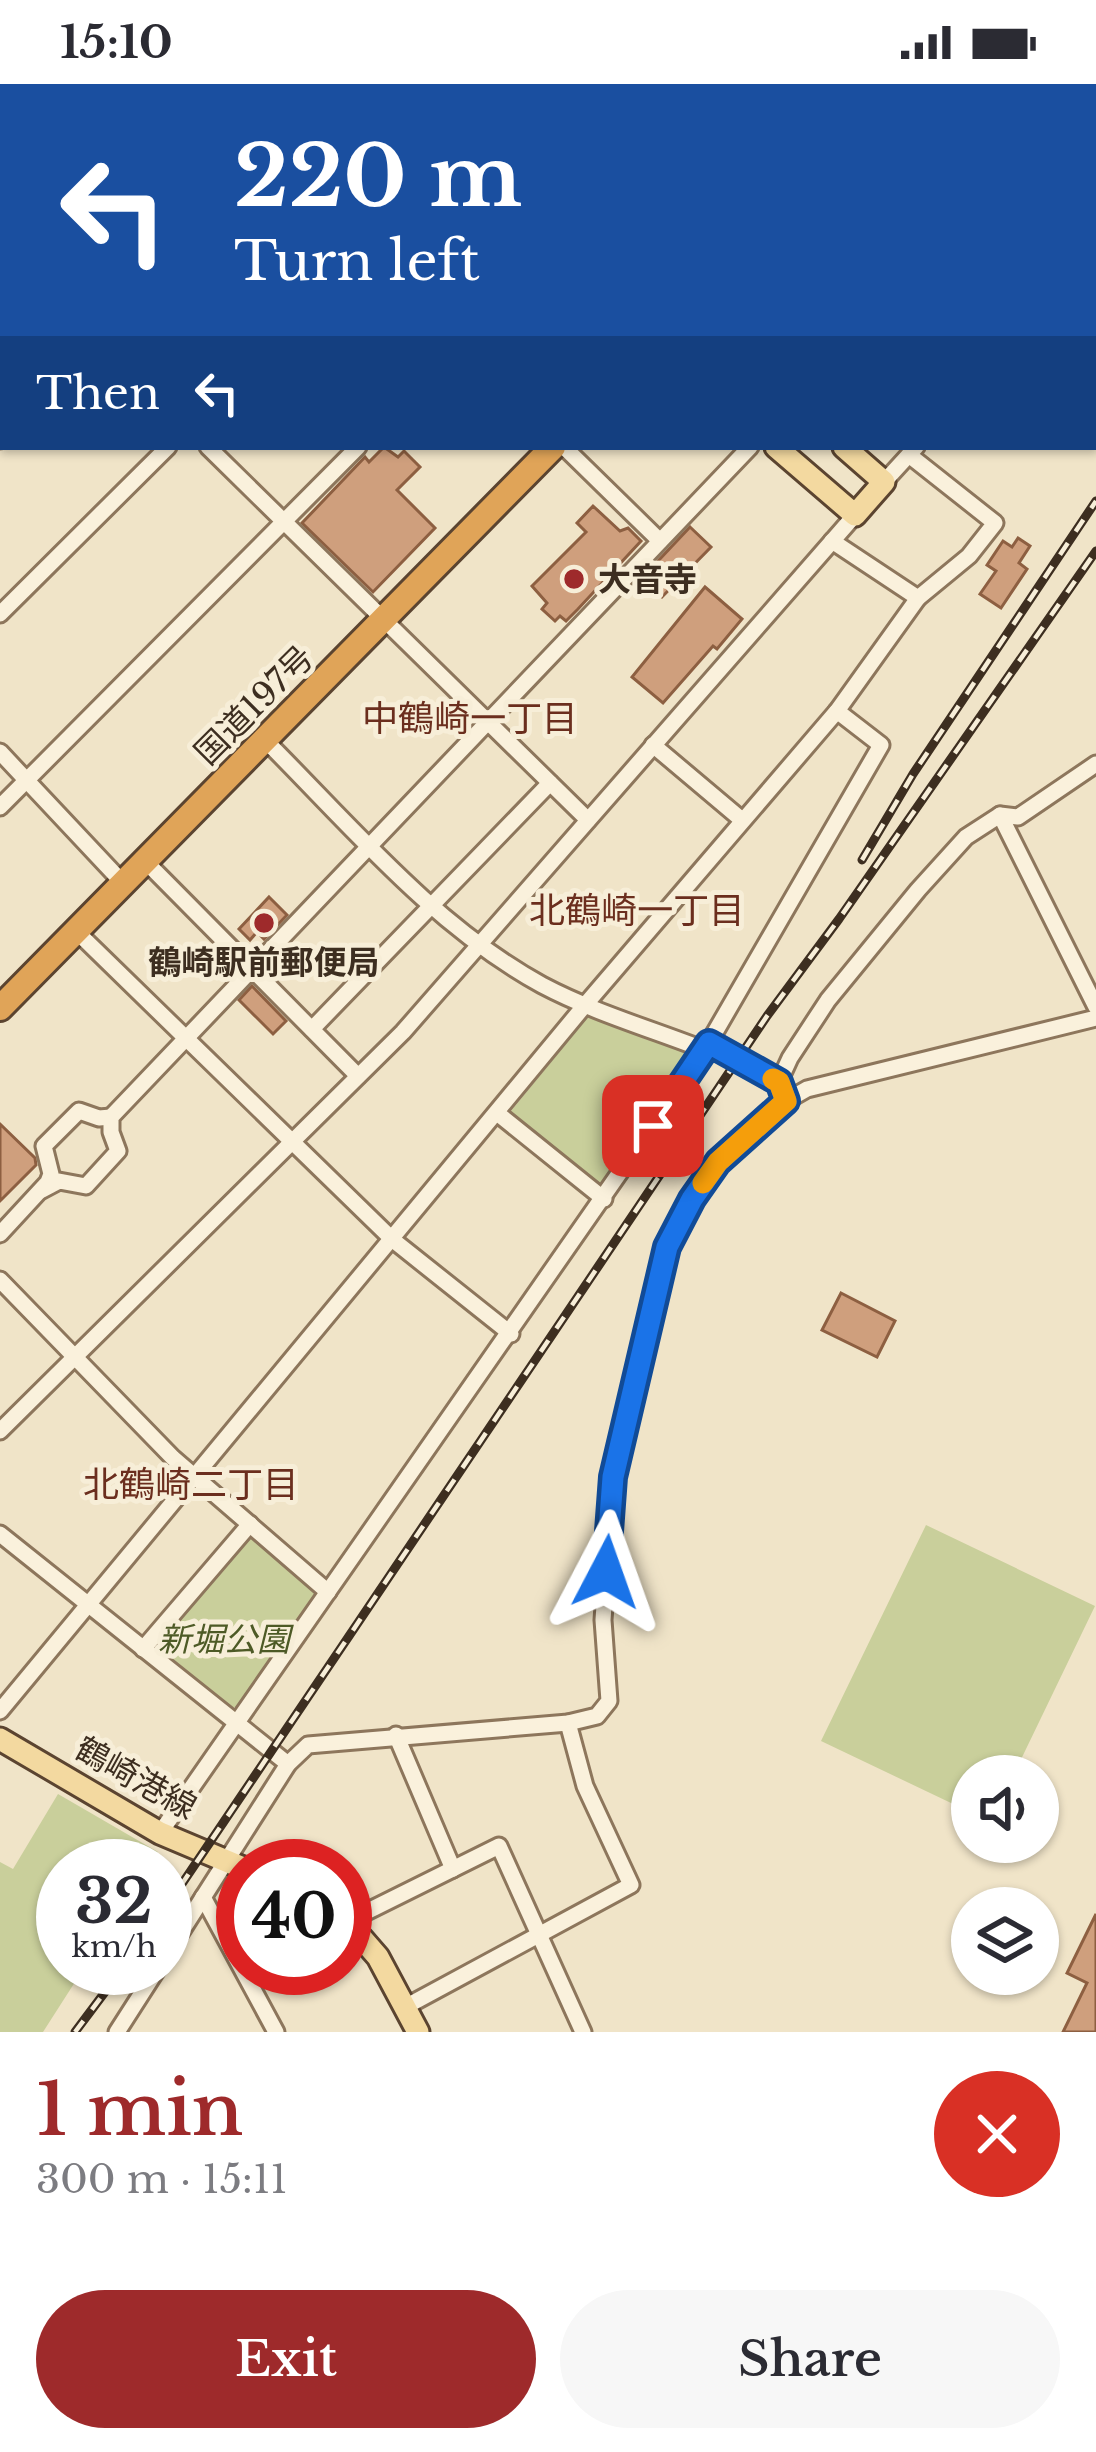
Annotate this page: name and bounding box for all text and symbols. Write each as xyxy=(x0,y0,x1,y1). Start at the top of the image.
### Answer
text: 15:10 xyxy=(60,14,173,70)
text: 220 m xyxy=(234,125,522,229)
icon: left xyxy=(36,132,192,288)
text: Turn left xyxy=(234,228,480,295)
icon: left xyxy=(184,360,250,426)
text: Then xyxy=(36,365,160,421)
place label: 大音寺 xyxy=(598,559,697,600)
marker: 大音寺 xyxy=(561,566,587,592)
street label: 国道197号 xyxy=(186,637,322,773)
district label: 中鶴崎一丁目 xyxy=(362,696,578,741)
district label: 北鶴崎一丁目 xyxy=(529,888,745,933)
marker: 鶴崎駅前郵便局 xyxy=(251,910,277,936)
place label: 鶴崎駅前郵便局 xyxy=(149,942,380,983)
pin xyxy=(602,1075,704,1177)
icon: arrive xyxy=(620,1093,686,1159)
district label: 北鶴崎二丁目 xyxy=(83,1462,299,1507)
position arrow xyxy=(543,1509,669,1635)
park label: 新堀公園 xyxy=(158,1619,294,1660)
street label: 鶴崎港線 xyxy=(68,1728,204,1828)
map controls xyxy=(951,1755,1059,1995)
button: sound xyxy=(951,1755,1059,1863)
speed limit sign: 40 xyxy=(216,1839,372,1995)
text: 32 xyxy=(75,1865,153,1939)
button: layers xyxy=(951,1887,1059,1995)
text: km/h xyxy=(71,1928,157,1965)
text: 1 min xyxy=(36,2065,243,2154)
button: close xyxy=(934,2071,1060,2197)
text: 300 m · 15:11 xyxy=(36,2155,288,2204)
button: Exit xyxy=(36,2290,536,2428)
button: Share xyxy=(560,2290,1060,2428)

